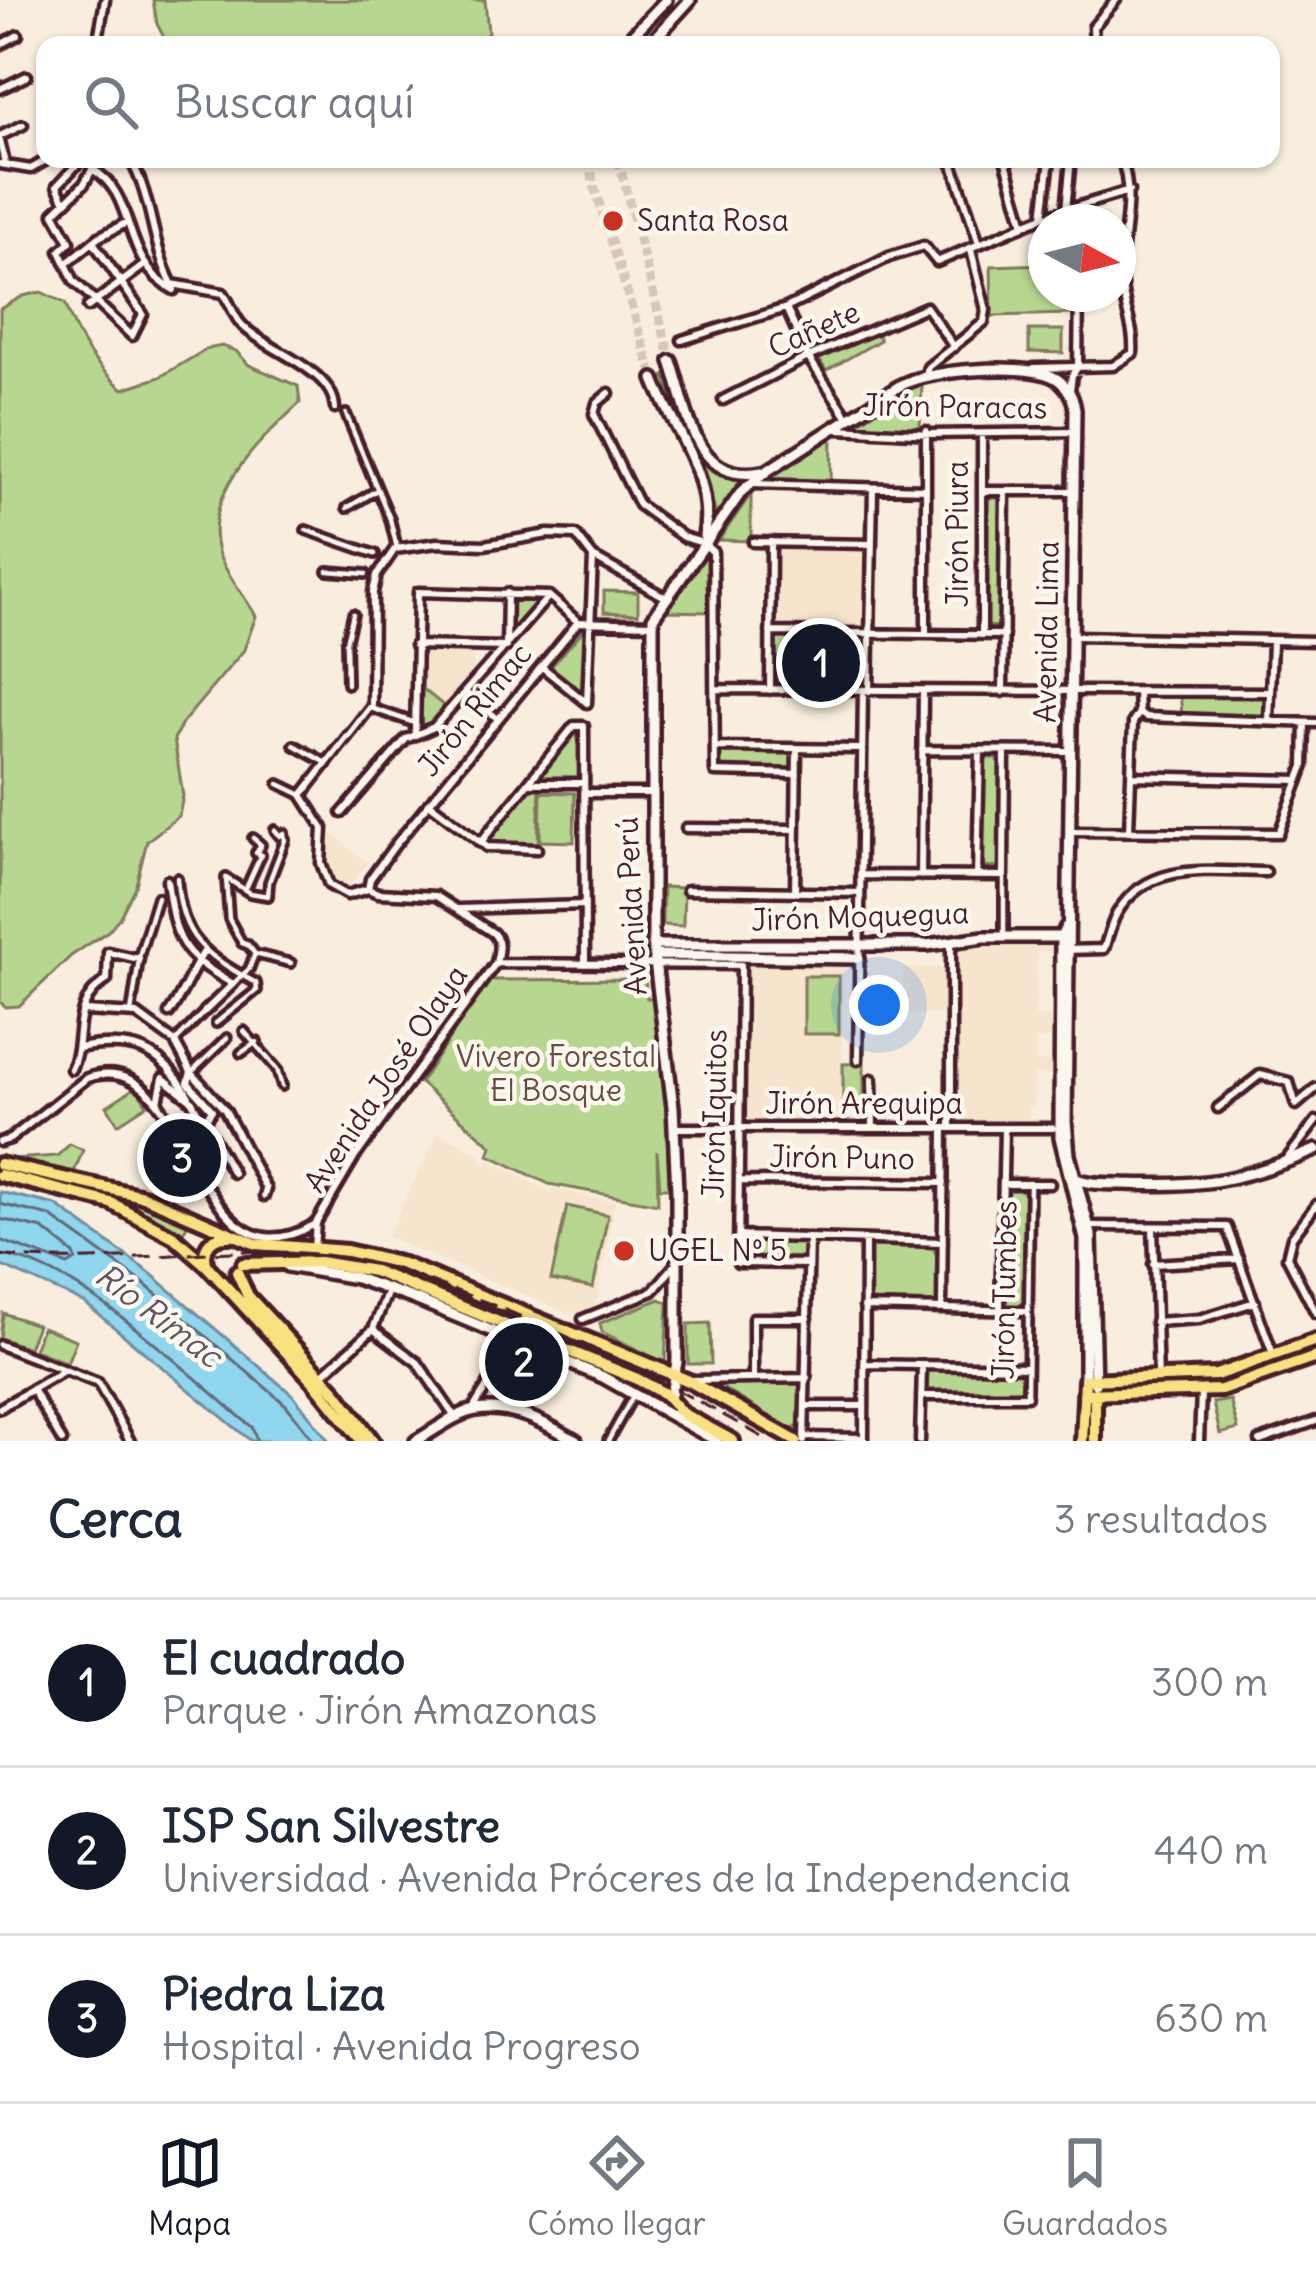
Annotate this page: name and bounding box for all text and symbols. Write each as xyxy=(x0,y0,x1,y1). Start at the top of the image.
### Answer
search box xyxy=(36,36,1280,168)
icon: search xyxy=(78,69,144,135)
text: Buscar aquí xyxy=(174,74,414,130)
place label: Santa Rosa xyxy=(637,201,789,239)
north arrow xyxy=(1028,204,1136,312)
marker: Santa Rosa xyxy=(600,208,626,234)
street label: Cañete xyxy=(762,292,865,366)
street label: Jirón Paracas xyxy=(862,385,1048,427)
street label: Jirón Piura xyxy=(938,461,976,607)
street label: Avenida Lima xyxy=(1025,541,1067,723)
pin: 1 xyxy=(782,618,860,708)
street label: Jirón Rimac xyxy=(409,635,539,783)
street label: Avenida Perú xyxy=(607,816,655,996)
street label: Jirón Moquegua xyxy=(750,893,970,939)
street label: Avenida José Olaya xyxy=(295,958,475,1199)
your location xyxy=(849,975,909,1035)
street label: Jirón Iquitos xyxy=(694,1029,734,1199)
park label: Vivero Forestal El Bosque xyxy=(456,1037,656,1109)
street label: Jirón Arequipa xyxy=(765,1084,963,1122)
pin: 3 xyxy=(143,1113,221,1203)
street label: Jirón Puno xyxy=(769,1137,915,1177)
street label: Jirón Tumbes xyxy=(983,1200,1025,1380)
place label: UGEL Nº 5 xyxy=(648,1231,787,1269)
marker: UGEL Nº 5 xyxy=(611,1238,637,1264)
water label: Río Rímac xyxy=(87,1254,233,1378)
pin: 2 xyxy=(485,1317,563,1407)
text: Cerca xyxy=(48,1487,183,1551)
text: 3 resultados xyxy=(1054,1495,1268,1544)
text: El cuadrado xyxy=(162,1630,405,1686)
text: 1 xyxy=(79,1658,95,1707)
text: 300 m xyxy=(1151,1658,1268,1707)
text: Parque · Jirón Amazonas xyxy=(162,1686,597,1735)
text: ISP San Silvestre xyxy=(162,1798,500,1854)
text: 2 xyxy=(76,1826,98,1875)
text: 440 m xyxy=(1154,1826,1268,1875)
text: Universidad · Avenida Próceres de la Independencia xyxy=(162,1854,1071,1903)
text: Piedra Liza xyxy=(162,1966,386,2022)
text: 3 xyxy=(76,1994,98,2043)
text: 630 m xyxy=(1154,1994,1268,2043)
text: Hospital · Avenida Progreso xyxy=(162,2022,641,2071)
tab: Mapa xyxy=(148,2130,231,2244)
tab: Cómo llegar xyxy=(527,2130,706,2244)
tab: Guardados xyxy=(1002,2130,1168,2244)

